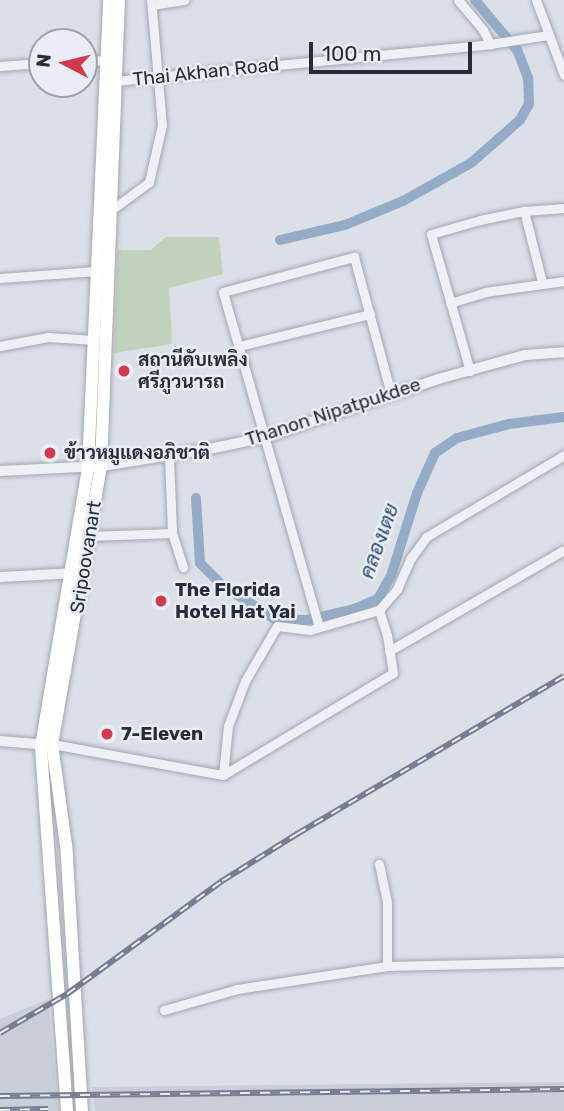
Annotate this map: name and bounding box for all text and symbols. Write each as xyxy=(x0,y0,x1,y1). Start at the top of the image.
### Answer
north arrow xyxy=(28,28,98,98)
scale bar xyxy=(312,28,475,72)
text: 100 m xyxy=(322,41,381,66)
text: N xyxy=(31,52,56,69)
street label: Thai Akhan Road xyxy=(131,53,281,91)
place label: สถานีดับเพลิง ศรีภูวนารถ xyxy=(138,349,248,393)
marker: สถานีดับเพลิง ศรีภูวนารถ xyxy=(116,363,132,379)
street label: Thanon Nipatpukdee xyxy=(242,373,424,451)
place label: ข้าวหมูแดงอภิชาติ xyxy=(64,442,210,464)
marker: ข้าวหมูแดงอภิชาติ xyxy=(42,445,58,461)
street label: Sripoovanart xyxy=(66,499,106,615)
water label: คลองเตย xyxy=(354,500,404,582)
place label: The Florida Hotel Hat Yai xyxy=(175,579,296,623)
marker: The Florida Hotel Hat Yai xyxy=(153,593,169,609)
place label: 7-Eleven xyxy=(121,723,203,745)
marker: 7-Eleven xyxy=(99,726,115,742)

